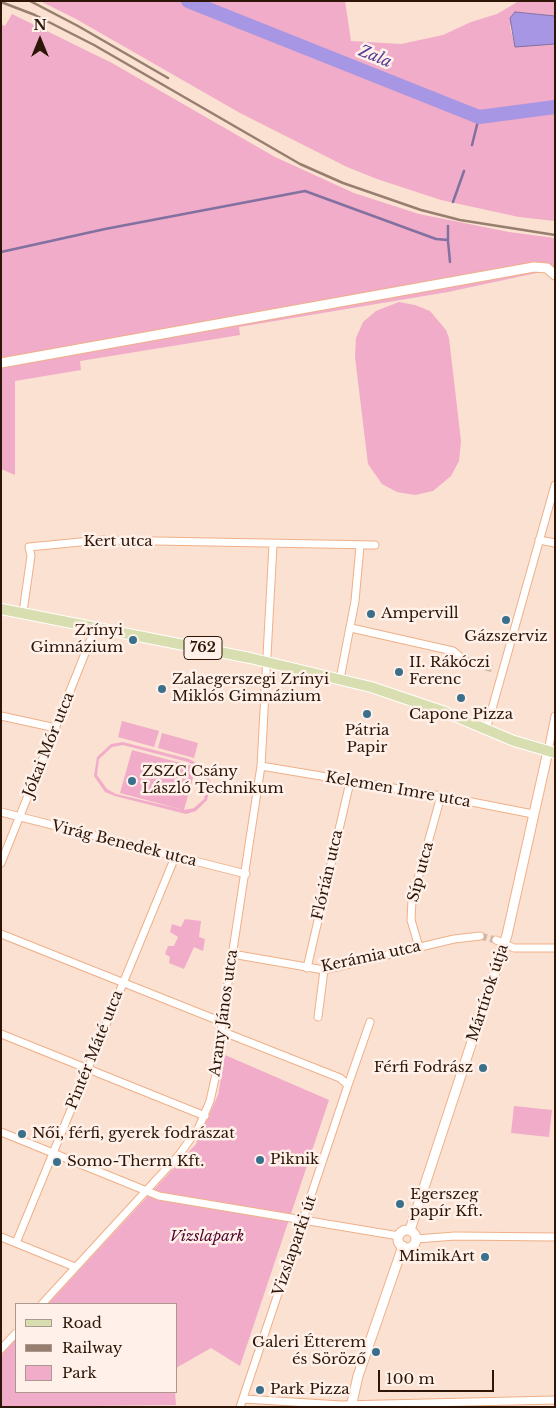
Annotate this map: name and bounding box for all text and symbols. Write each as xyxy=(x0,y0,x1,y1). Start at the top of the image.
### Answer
north arrow xyxy=(15,15,65,65)
text: N xyxy=(33,16,47,34)
water label: Zala xyxy=(356,42,394,72)
street label: Kert utca xyxy=(83,533,153,551)
place label: Ampervill xyxy=(381,605,459,623)
marker: Ampervill xyxy=(365,608,377,620)
marker: Gázszerviz xyxy=(500,614,512,626)
place label: Zrínyi Gimnázium xyxy=(30,622,123,657)
place label: Gázszerviz xyxy=(464,628,548,646)
marker: Zrínyi Gimnázium xyxy=(127,634,139,646)
road number: 762 xyxy=(184,636,222,660)
place label: II. Rákóczi Ferenc xyxy=(409,654,490,689)
marker: II. Rákóczi Ferenc xyxy=(393,666,405,678)
place label: Zalaegerszegi Zrínyi Miklós Gimnázium xyxy=(172,671,329,706)
marker: Zalaegerszegi Zrínyi Miklós Gimnázium xyxy=(156,683,168,695)
street label: Jókai Mór utca xyxy=(20,690,78,800)
marker: Capone Pizza xyxy=(455,692,467,704)
place label: Capone Pizza xyxy=(409,706,513,724)
marker: Pátria Papir xyxy=(361,708,373,720)
place label: Pátria Papir xyxy=(345,722,389,757)
place label: ZSZC Csány László Technikum xyxy=(142,763,284,798)
street label: Kelemen Imre utca xyxy=(324,768,472,812)
marker: ZSZC Csány László Technikum xyxy=(126,775,138,787)
street label: Virág Benedek utca xyxy=(50,817,198,871)
street label: Flórián utca xyxy=(309,828,347,922)
street label: Síp utca xyxy=(404,840,438,904)
street label: Kerámia utca xyxy=(320,938,422,976)
street label: Mártírok útja xyxy=(464,942,512,1044)
street label: Arany János utca xyxy=(206,948,242,1078)
street label: Pintér Máté utca xyxy=(63,988,127,1112)
place label: Férfi Fodrász xyxy=(374,1059,473,1077)
marker: Férfi Fodrász xyxy=(477,1062,489,1074)
place label: Női, férfi, gyerek fodrászat xyxy=(32,1125,235,1143)
marker: Női, férfi, gyerek fodrászat xyxy=(16,1128,28,1140)
place label: Piknik xyxy=(270,1151,319,1169)
place label: Somo-Therm Kft. xyxy=(67,1153,204,1171)
marker: Piknik xyxy=(254,1154,266,1166)
marker: Somo-Therm Kft. xyxy=(51,1156,63,1168)
place label: Egerszeg papír Kft. xyxy=(410,1186,483,1221)
street label: Vizslaparki út xyxy=(269,1193,321,1299)
marker: Egerszeg papír Kft. xyxy=(394,1198,406,1210)
park label: Vizslapark xyxy=(170,1228,244,1246)
place label: MimikArt xyxy=(399,1248,475,1266)
marker: MimikArt xyxy=(479,1251,491,1263)
legend xyxy=(15,1303,178,1393)
text: Road xyxy=(62,1313,102,1332)
place label: Galeri Étterem és Söröző xyxy=(252,1334,366,1369)
text: Railway xyxy=(62,1338,122,1357)
marker: Galeri Étterem és Söröző xyxy=(370,1346,382,1358)
scale bar xyxy=(381,1360,497,1392)
text: Park xyxy=(62,1363,97,1382)
text: 100 m xyxy=(386,1369,435,1388)
place label: Park Pizza xyxy=(270,1381,350,1399)
marker: Park Pizza xyxy=(254,1384,266,1396)

